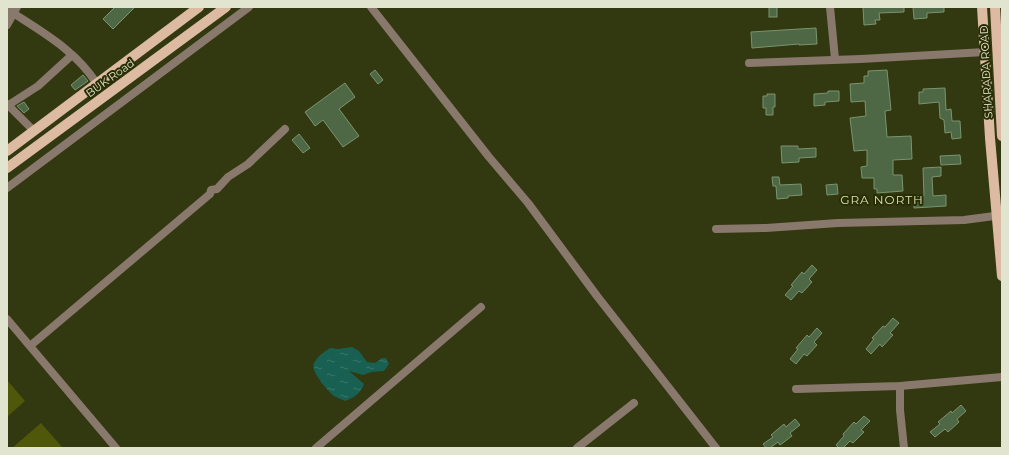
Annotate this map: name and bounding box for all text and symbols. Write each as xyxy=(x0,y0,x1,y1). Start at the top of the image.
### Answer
street label: SHARADA ROAD xyxy=(977,25,995,119)
street label: BUK Road xyxy=(83,56,137,100)
district label: GRA NORTH xyxy=(840,192,924,207)

